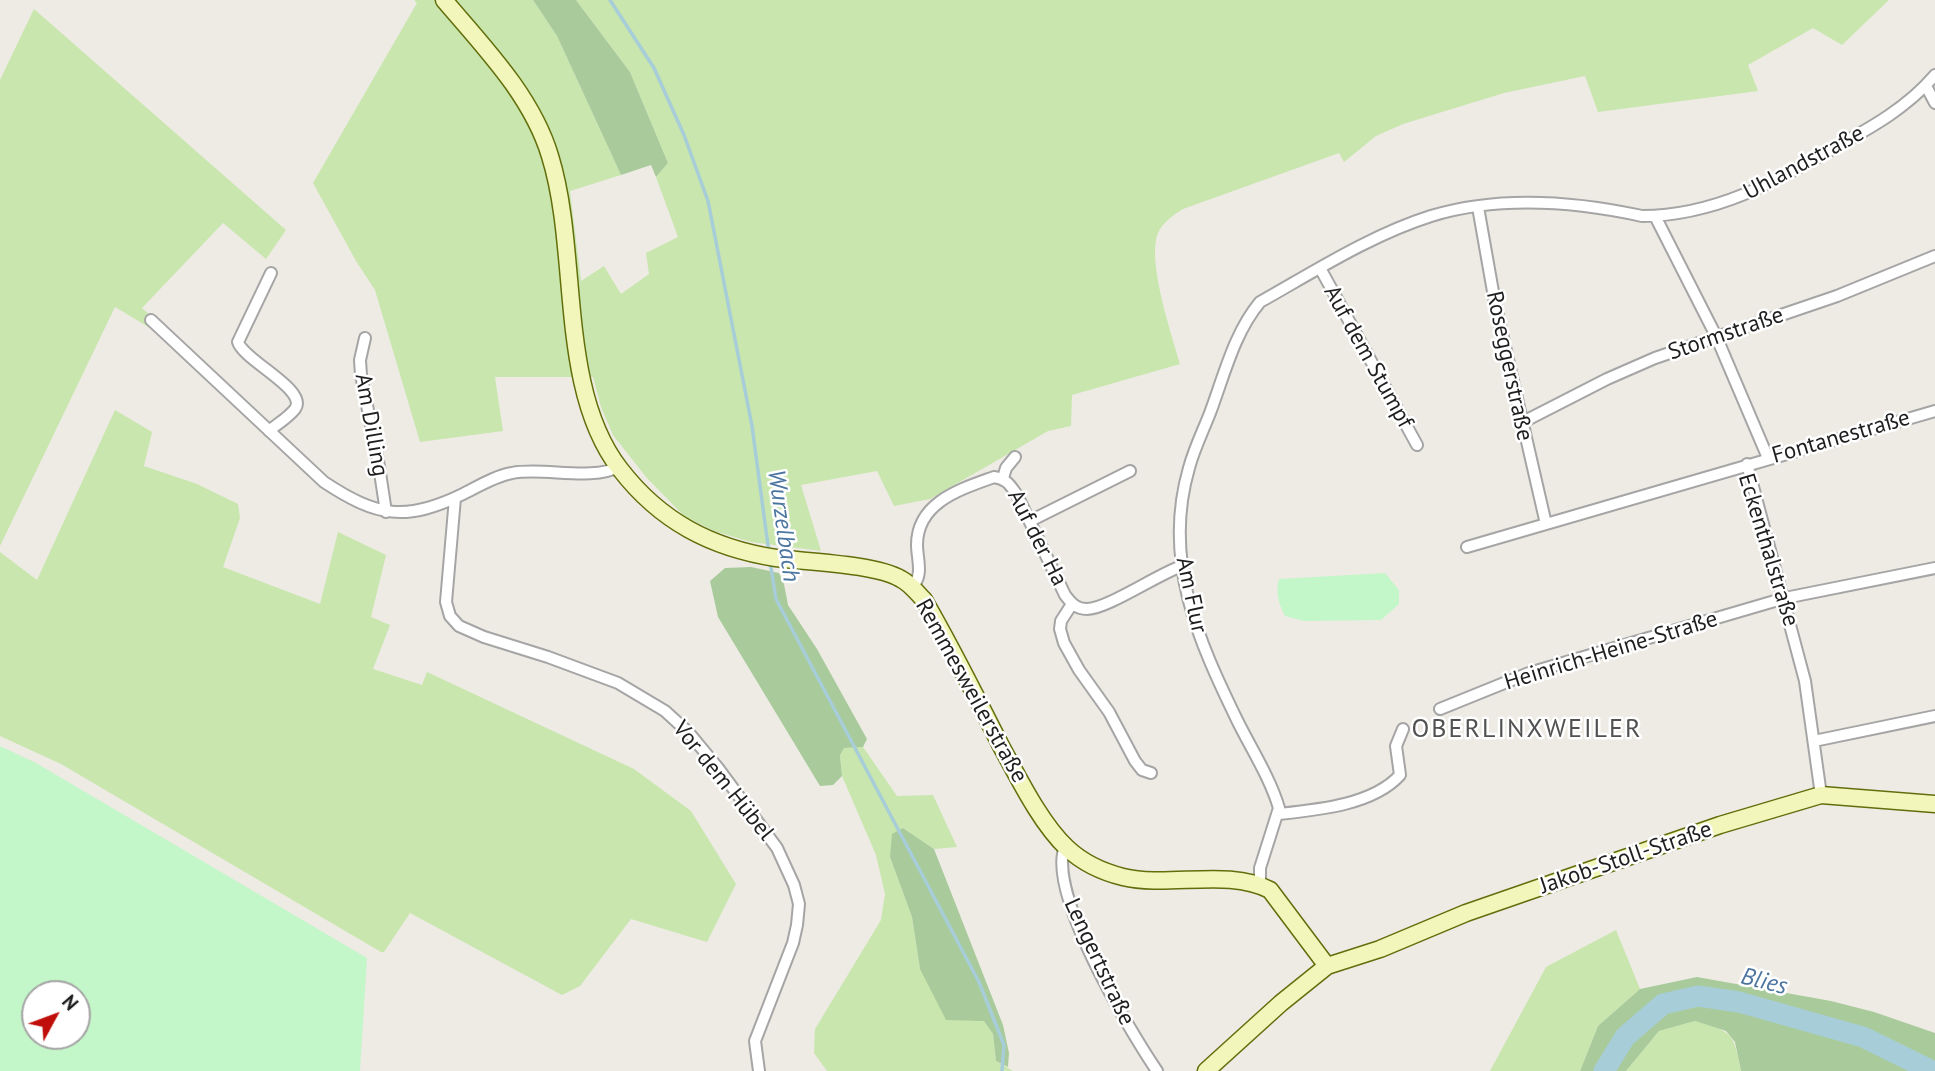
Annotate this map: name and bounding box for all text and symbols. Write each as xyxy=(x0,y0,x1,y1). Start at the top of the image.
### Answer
street label: Uhlandstraße xyxy=(1739,120,1869,206)
street label: Auf dem Stumpf xyxy=(1317,281,1419,433)
street label: Roseggerstraße xyxy=(1480,289,1538,443)
street label: Stormstraße xyxy=(1664,301,1788,367)
street label: Am Dilling xyxy=(348,371,394,479)
street label: Fontanestraße xyxy=(1769,404,1913,470)
water label: Wurzelbach xyxy=(761,468,805,584)
street label: Eckenthalstraße xyxy=(1732,470,1804,630)
street label: Auf der Ha xyxy=(1001,485,1073,591)
street label: Am Flur xyxy=(1169,554,1213,636)
street label: Remmesweilerstraße xyxy=(909,594,1033,788)
street label: Heinrich-Heine-Straße xyxy=(1501,605,1721,697)
district label: OBERLINXWEILER xyxy=(1413,714,1641,746)
street label: Vor dem Hübel xyxy=(666,716,780,846)
street label: Jakob-Stoll-Straße xyxy=(1536,816,1716,900)
street label: Lengertstraße xyxy=(1058,894,1140,1030)
water label: Blies xyxy=(1738,962,1790,1002)
north arrow xyxy=(21,980,91,1050)
text: N xyxy=(57,990,83,1015)

